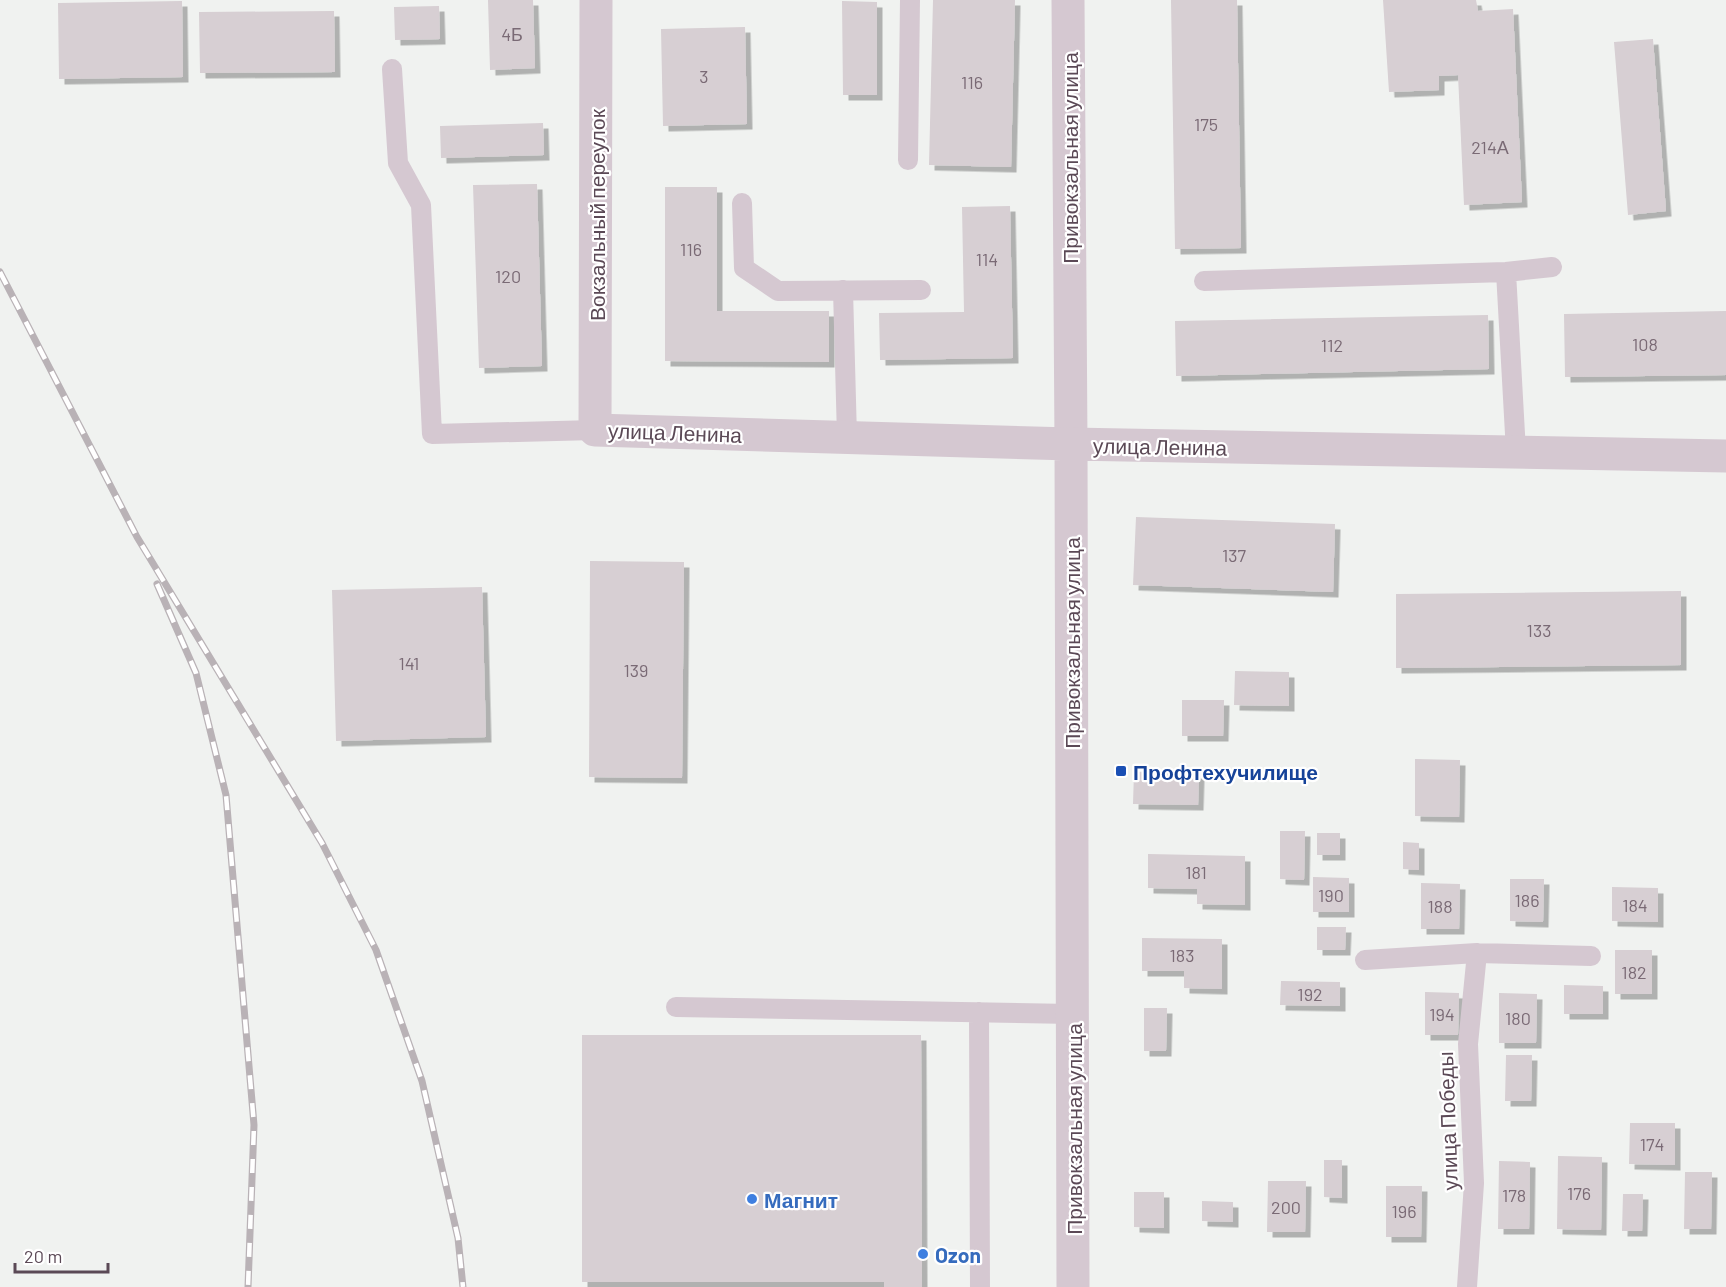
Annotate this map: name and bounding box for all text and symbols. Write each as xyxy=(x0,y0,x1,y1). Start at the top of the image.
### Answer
house number: 4Б xyxy=(501,23,523,45)
street label: Привокзальная улица xyxy=(1057,52,1082,264)
house number: 3 xyxy=(699,65,709,87)
house number: 116 xyxy=(961,71,983,93)
street label: Вокзальный переулок xyxy=(584,108,609,321)
house number: 175 xyxy=(1194,113,1218,135)
house number: 214А xyxy=(1471,136,1509,158)
house number: 116 xyxy=(680,238,702,260)
house number: 114 xyxy=(976,248,998,270)
house number: 120 xyxy=(495,265,521,287)
house number: 108 xyxy=(1632,333,1658,355)
house number: 112 xyxy=(1321,334,1343,356)
street label: улица Ленина xyxy=(608,417,743,447)
street label: улица Ленина xyxy=(1093,432,1228,460)
street label: Привокзальная улица xyxy=(1059,537,1084,749)
house number: 137 xyxy=(1222,544,1247,566)
house number: 133 xyxy=(1527,619,1551,641)
house number: 141 xyxy=(399,652,419,674)
house number: 139 xyxy=(624,659,648,681)
place label: Профтехучилище xyxy=(1133,759,1318,784)
marker: Профтехучилище xyxy=(1114,764,1128,778)
house number: 181 xyxy=(1185,861,1207,883)
house number: 190 xyxy=(1318,884,1344,906)
house number: 186 xyxy=(1515,889,1539,911)
house number: 184 xyxy=(1622,894,1648,916)
house number: 188 xyxy=(1427,895,1453,917)
house number: 183 xyxy=(1170,944,1194,966)
house number: 182 xyxy=(1621,961,1647,983)
house number: 192 xyxy=(1297,983,1323,1005)
house number: 194 xyxy=(1429,1003,1455,1025)
house number: 180 xyxy=(1505,1007,1531,1029)
street label: Привокзальная улица xyxy=(1061,1023,1086,1235)
street label: улица Победы xyxy=(1432,1051,1462,1191)
house number: 174 xyxy=(1640,1133,1664,1155)
house number: 176 xyxy=(1567,1182,1591,1204)
house number: 178 xyxy=(1502,1184,1526,1206)
place label: Магнит xyxy=(764,1187,838,1212)
marker: Магнит xyxy=(745,1192,759,1206)
house number: 200 xyxy=(1271,1196,1301,1218)
house number: 196 xyxy=(1392,1200,1416,1222)
scale bar xyxy=(15,1236,108,1274)
place label: Ozon xyxy=(935,1242,981,1267)
text: 20 m xyxy=(24,1245,62,1267)
marker: Ozon xyxy=(916,1247,930,1261)

